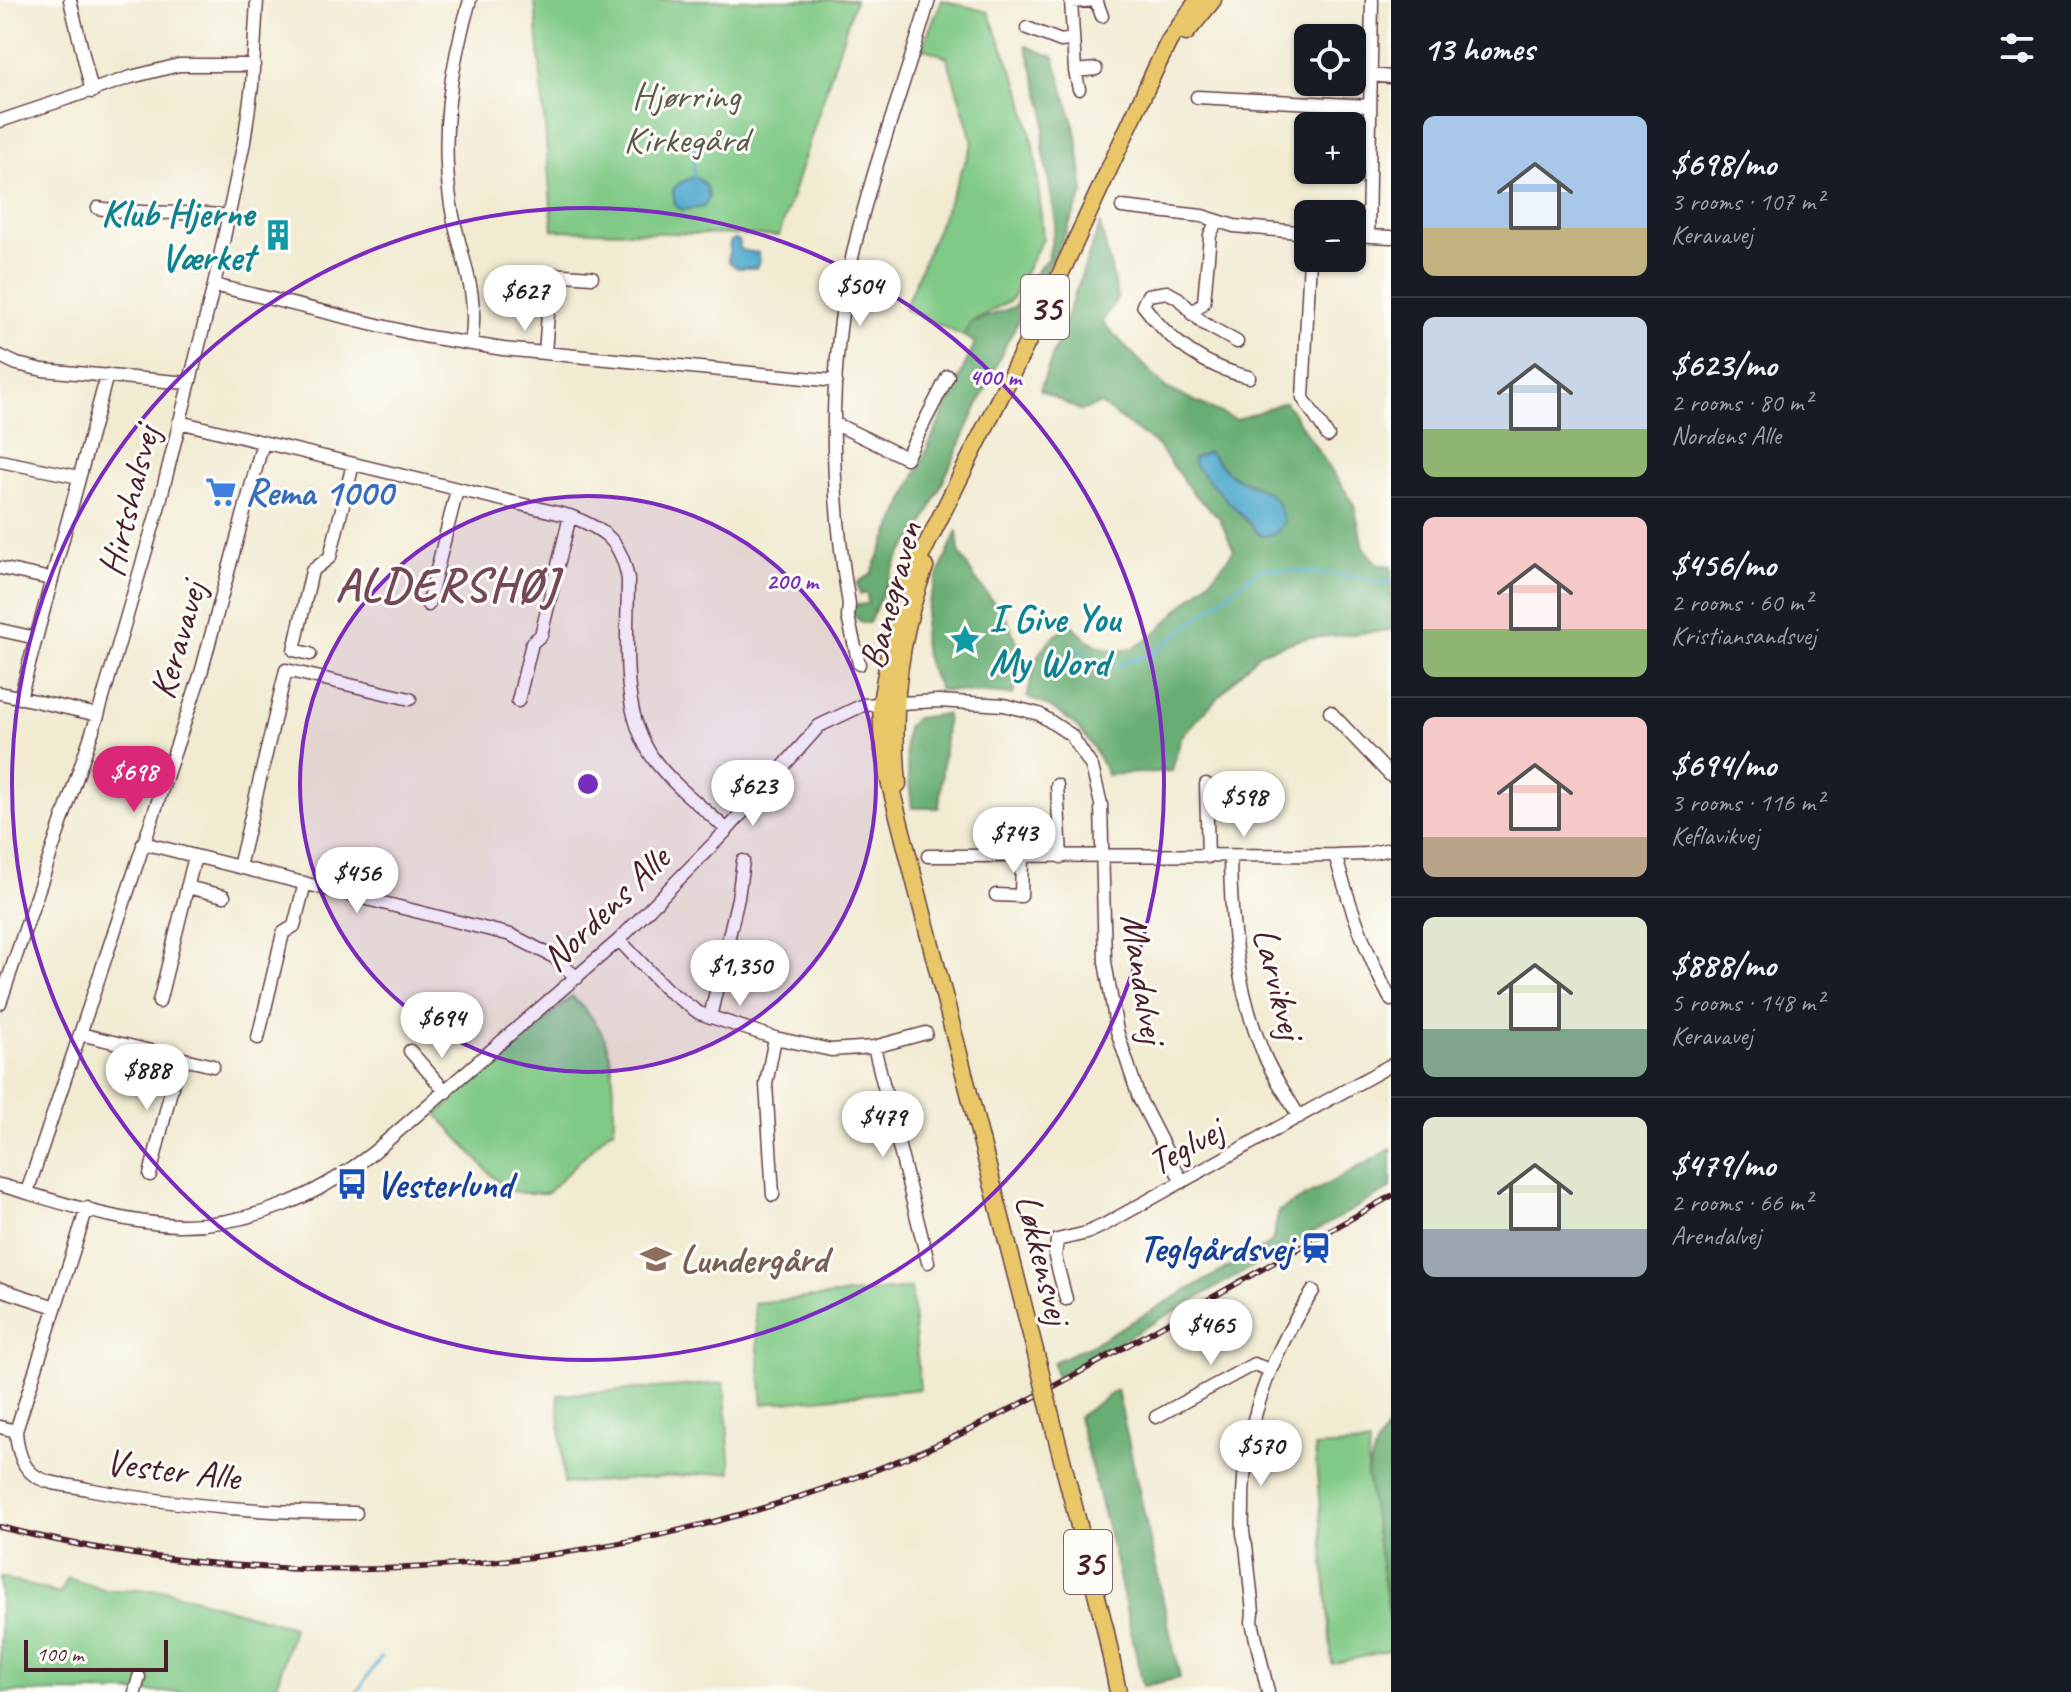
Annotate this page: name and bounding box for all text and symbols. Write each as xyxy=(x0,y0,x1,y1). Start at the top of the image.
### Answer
map controls xyxy=(1294,24,1366,272)
button: locate xyxy=(1294,24,1366,96)
icon: filters xyxy=(1995,26,2039,70)
text: 13 homes xyxy=(1423,27,1534,70)
park label: Hjørring Kirkegård xyxy=(623,72,755,163)
button: + xyxy=(1294,112,1366,184)
text: $698/mo xyxy=(1671,142,1776,185)
icon: home xyxy=(1487,148,1583,244)
text: 3 rooms · 107 m² xyxy=(1671,185,1823,218)
place label: Klub Hjerne Værket xyxy=(101,190,259,281)
button: − xyxy=(1294,200,1366,272)
building icon: Klub Hjerne Værket xyxy=(261,218,295,252)
text: Keravavej xyxy=(1671,218,1753,251)
pin: $504 xyxy=(813,260,907,328)
pin: $627 xyxy=(478,265,572,333)
text: $504 xyxy=(837,269,883,302)
text: $627 xyxy=(501,274,549,307)
road number: 35 xyxy=(1021,275,1069,339)
text: $623/mo xyxy=(1671,343,1776,386)
icon: home xyxy=(1487,349,1583,445)
text: 400 m xyxy=(969,362,1023,392)
text: 2 rooms · 80 m² xyxy=(1671,386,1812,419)
street label: Hirtshalsvej xyxy=(87,416,171,581)
text: Nordens Alle xyxy=(1671,419,1781,452)
place label: Rema 1000 xyxy=(245,469,397,516)
supermarket icon: Rema 1000 xyxy=(204,475,238,509)
street label: Banegraven xyxy=(848,515,933,674)
text: $456/mo xyxy=(1671,543,1776,586)
icon: home xyxy=(1487,549,1583,645)
district label: ALDERSHØJ xyxy=(335,556,564,614)
text: 200 m xyxy=(766,566,820,596)
street label: Keravavej xyxy=(138,572,218,704)
text: 2 rooms · 60 m² xyxy=(1671,586,1812,619)
place label: I Give You My Word xyxy=(989,595,1123,686)
text: Kristiansandsvej xyxy=(1671,619,1816,652)
place icon: I Give You My Word xyxy=(948,623,982,657)
text: $694/mo xyxy=(1671,743,1776,786)
pin: $698 xyxy=(87,746,181,814)
icon: home xyxy=(1487,749,1583,845)
text: $698 xyxy=(110,755,158,788)
pin: $623 xyxy=(706,760,800,828)
text: $623 xyxy=(729,769,777,802)
centre of rings xyxy=(574,770,602,798)
pin: $598 xyxy=(1197,771,1291,839)
text: $598 xyxy=(1221,780,1267,813)
text: 3 rooms · 116 m² xyxy=(1671,786,1823,819)
pin: $743 xyxy=(967,807,1061,875)
text: $743 xyxy=(991,816,1037,849)
text: Keflavikvej xyxy=(1671,819,1759,852)
street label: Nordens Alle xyxy=(531,834,681,981)
pin: $456 xyxy=(310,847,404,915)
text: $456 xyxy=(334,856,380,889)
street label: Mandalvej xyxy=(1110,910,1178,1051)
street label: Larvikvej xyxy=(1242,923,1316,1049)
pin: $1,350 xyxy=(675,940,805,1008)
text: $888/mo xyxy=(1671,943,1776,986)
text: $1,350 xyxy=(708,949,772,982)
icon: home xyxy=(1487,949,1583,1045)
text: 5 rooms · 148 m² xyxy=(1671,986,1823,1019)
pin: $694 xyxy=(395,992,489,1060)
text: $694 xyxy=(418,1001,466,1034)
text: Keravavej xyxy=(1671,1019,1753,1052)
pin: $888 xyxy=(100,1044,194,1112)
text: $888 xyxy=(124,1053,170,1086)
pin: $479 xyxy=(836,1091,930,1159)
text: $479 xyxy=(860,1100,906,1133)
street label: Teglvej xyxy=(1139,1105,1235,1186)
text: $479/mo xyxy=(1671,1143,1775,1186)
icon: home xyxy=(1487,1149,1583,1245)
place label: Vesterlund xyxy=(376,1161,519,1208)
bus stop icon: Vesterlund xyxy=(335,1167,369,1201)
text: 2 rooms · 66 m² xyxy=(1671,1186,1812,1219)
street label: Løkkensvej xyxy=(1005,1189,1083,1333)
text: Arendalvej xyxy=(1671,1219,1761,1252)
place label: Teglgårdsvej xyxy=(1139,1225,1297,1272)
station icon: Teglgårdsvej xyxy=(1299,1231,1333,1265)
place label: Lundergård xyxy=(680,1236,834,1283)
school or university icon: Lundergård xyxy=(639,1242,673,1276)
pin: $465 xyxy=(1164,1299,1258,1367)
text: $465 xyxy=(1188,1308,1234,1341)
pin: $570 xyxy=(1214,1420,1308,1488)
text: $570 xyxy=(1238,1429,1284,1462)
street label: Vester Alle xyxy=(103,1438,245,1501)
road number: 35 xyxy=(1064,1530,1112,1594)
scale bar xyxy=(24,1636,168,1672)
text: 100 m xyxy=(36,1640,83,1668)

